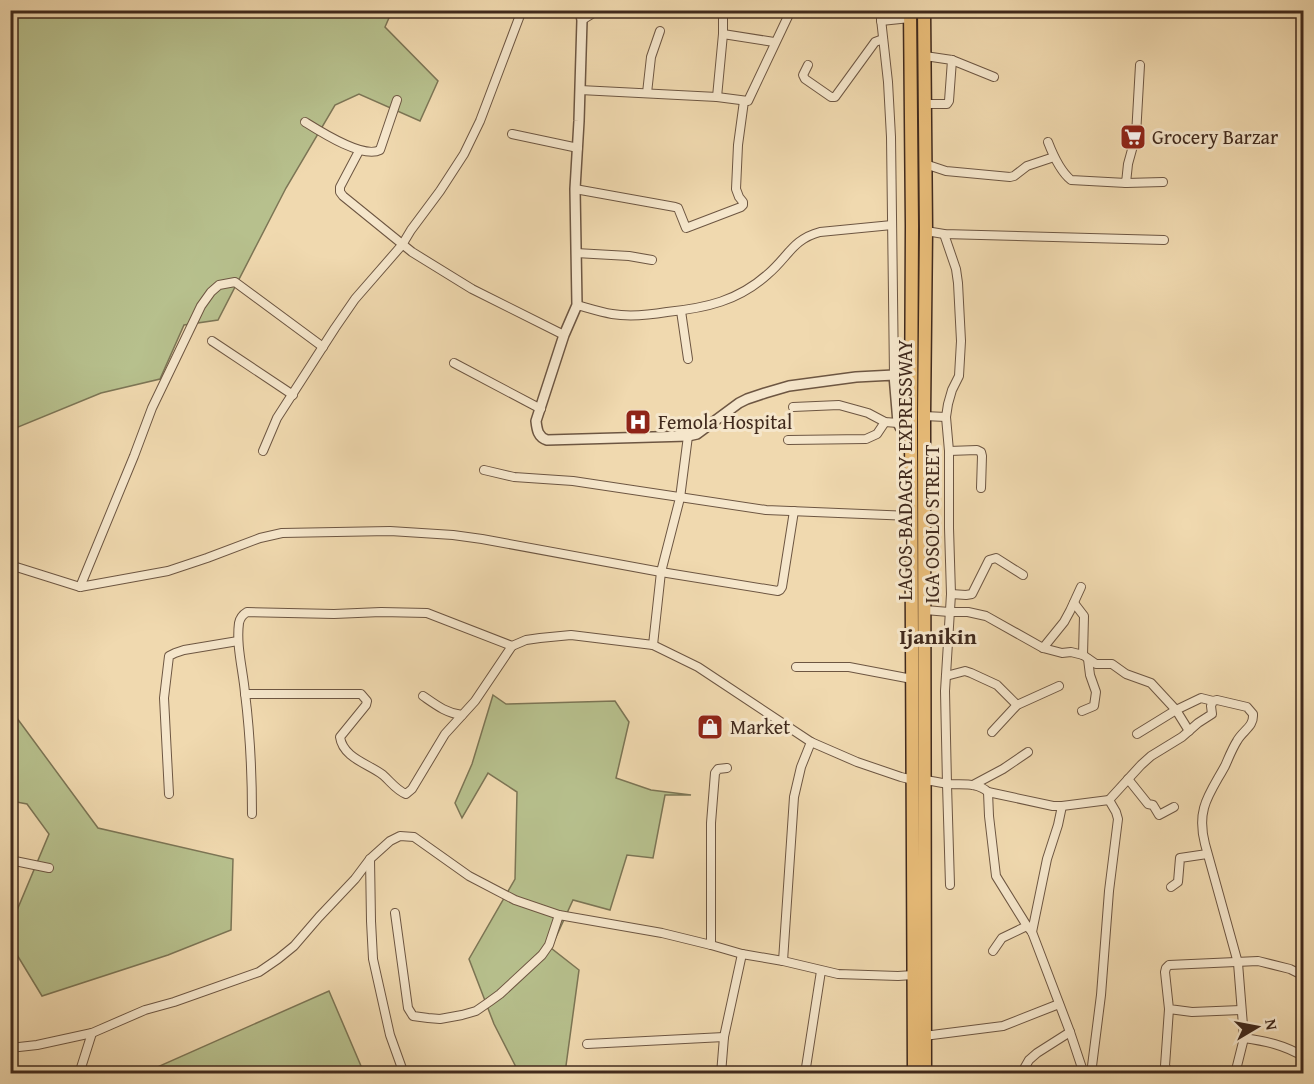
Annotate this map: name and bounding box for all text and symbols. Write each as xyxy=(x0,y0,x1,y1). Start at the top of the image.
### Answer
supermarket icon: Grocery Barzar xyxy=(1118,122,1148,152)
place label: Grocery Barzar xyxy=(1152,122,1278,151)
street label: LAGOS-BADAGRY EXPRESSWAY xyxy=(890,340,919,600)
hospital icon: Femola Hospital xyxy=(623,407,653,437)
place label: Femola Hospital xyxy=(658,407,793,436)
street label: IGA OSOLO STREET xyxy=(917,445,946,603)
district label: Ijanikin xyxy=(899,620,977,652)
shop icon: Market xyxy=(695,712,725,742)
place label: Market xyxy=(730,712,790,741)
north arrow xyxy=(1227,997,1287,1057)
text: N xyxy=(1259,1017,1285,1032)

